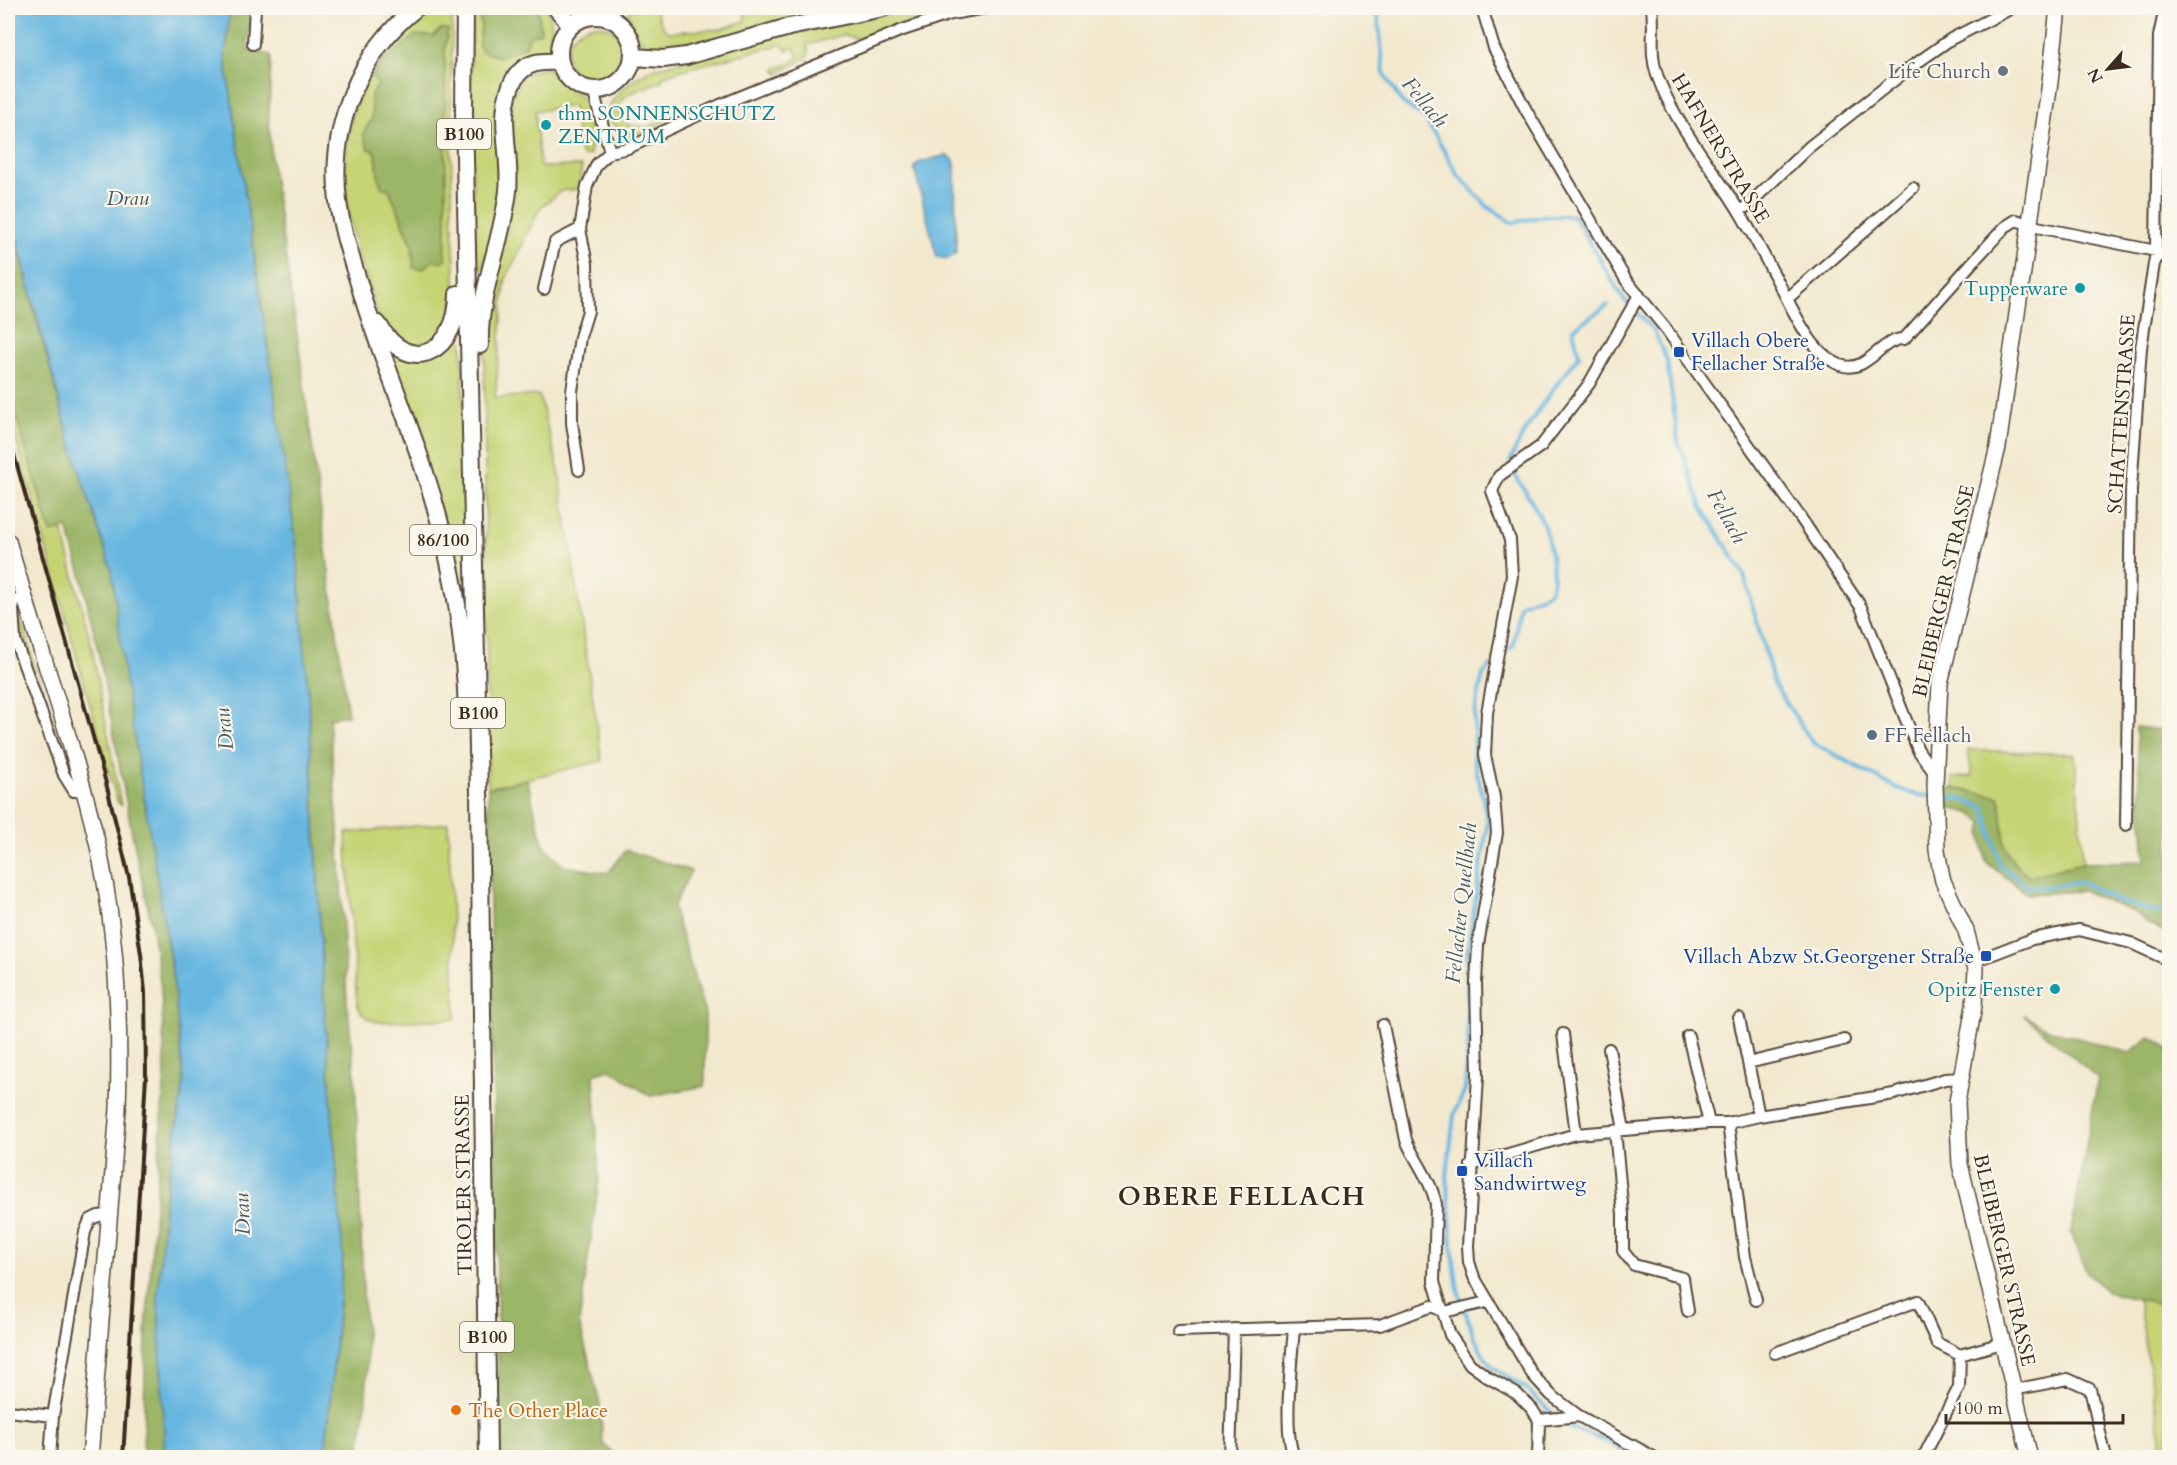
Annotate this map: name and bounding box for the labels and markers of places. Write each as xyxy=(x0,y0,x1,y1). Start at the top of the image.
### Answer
place label: Life Church xyxy=(1888,58,1991,85)
marker: Life Church xyxy=(1996,64,2010,78)
place label: thm SONNENSCHUTZ ZENTRUM xyxy=(558,100,776,150)
marker: thm SONNENSCHUTZ ZENTRUM xyxy=(539,118,553,132)
place label: Tupperware xyxy=(1964,275,2068,302)
marker: Tupperware xyxy=(2073,281,2087,295)
place label: Villach Obere Fellacher Straße xyxy=(1691,327,1825,377)
marker: Villach Obere Fellacher Straße xyxy=(1672,345,1686,359)
place label: FF Fellach xyxy=(1884,722,1972,749)
marker: FF Fellach xyxy=(1865,728,1879,742)
place label: Villach Abzw St.Georgener Straße xyxy=(1683,943,1974,970)
marker: Villach Abzw St.Georgener Straße xyxy=(1979,949,1993,963)
place label: Opitz Fenster xyxy=(1928,976,2044,1003)
marker: Opitz Fenster xyxy=(2048,982,2062,996)
place label: Villach Sandwirtweg xyxy=(1474,1147,1587,1197)
marker: Villach Sandwirtweg xyxy=(1455,1164,1469,1178)
place label: The Other Place xyxy=(468,1397,608,1424)
marker: The Other Place xyxy=(449,1403,463,1417)

